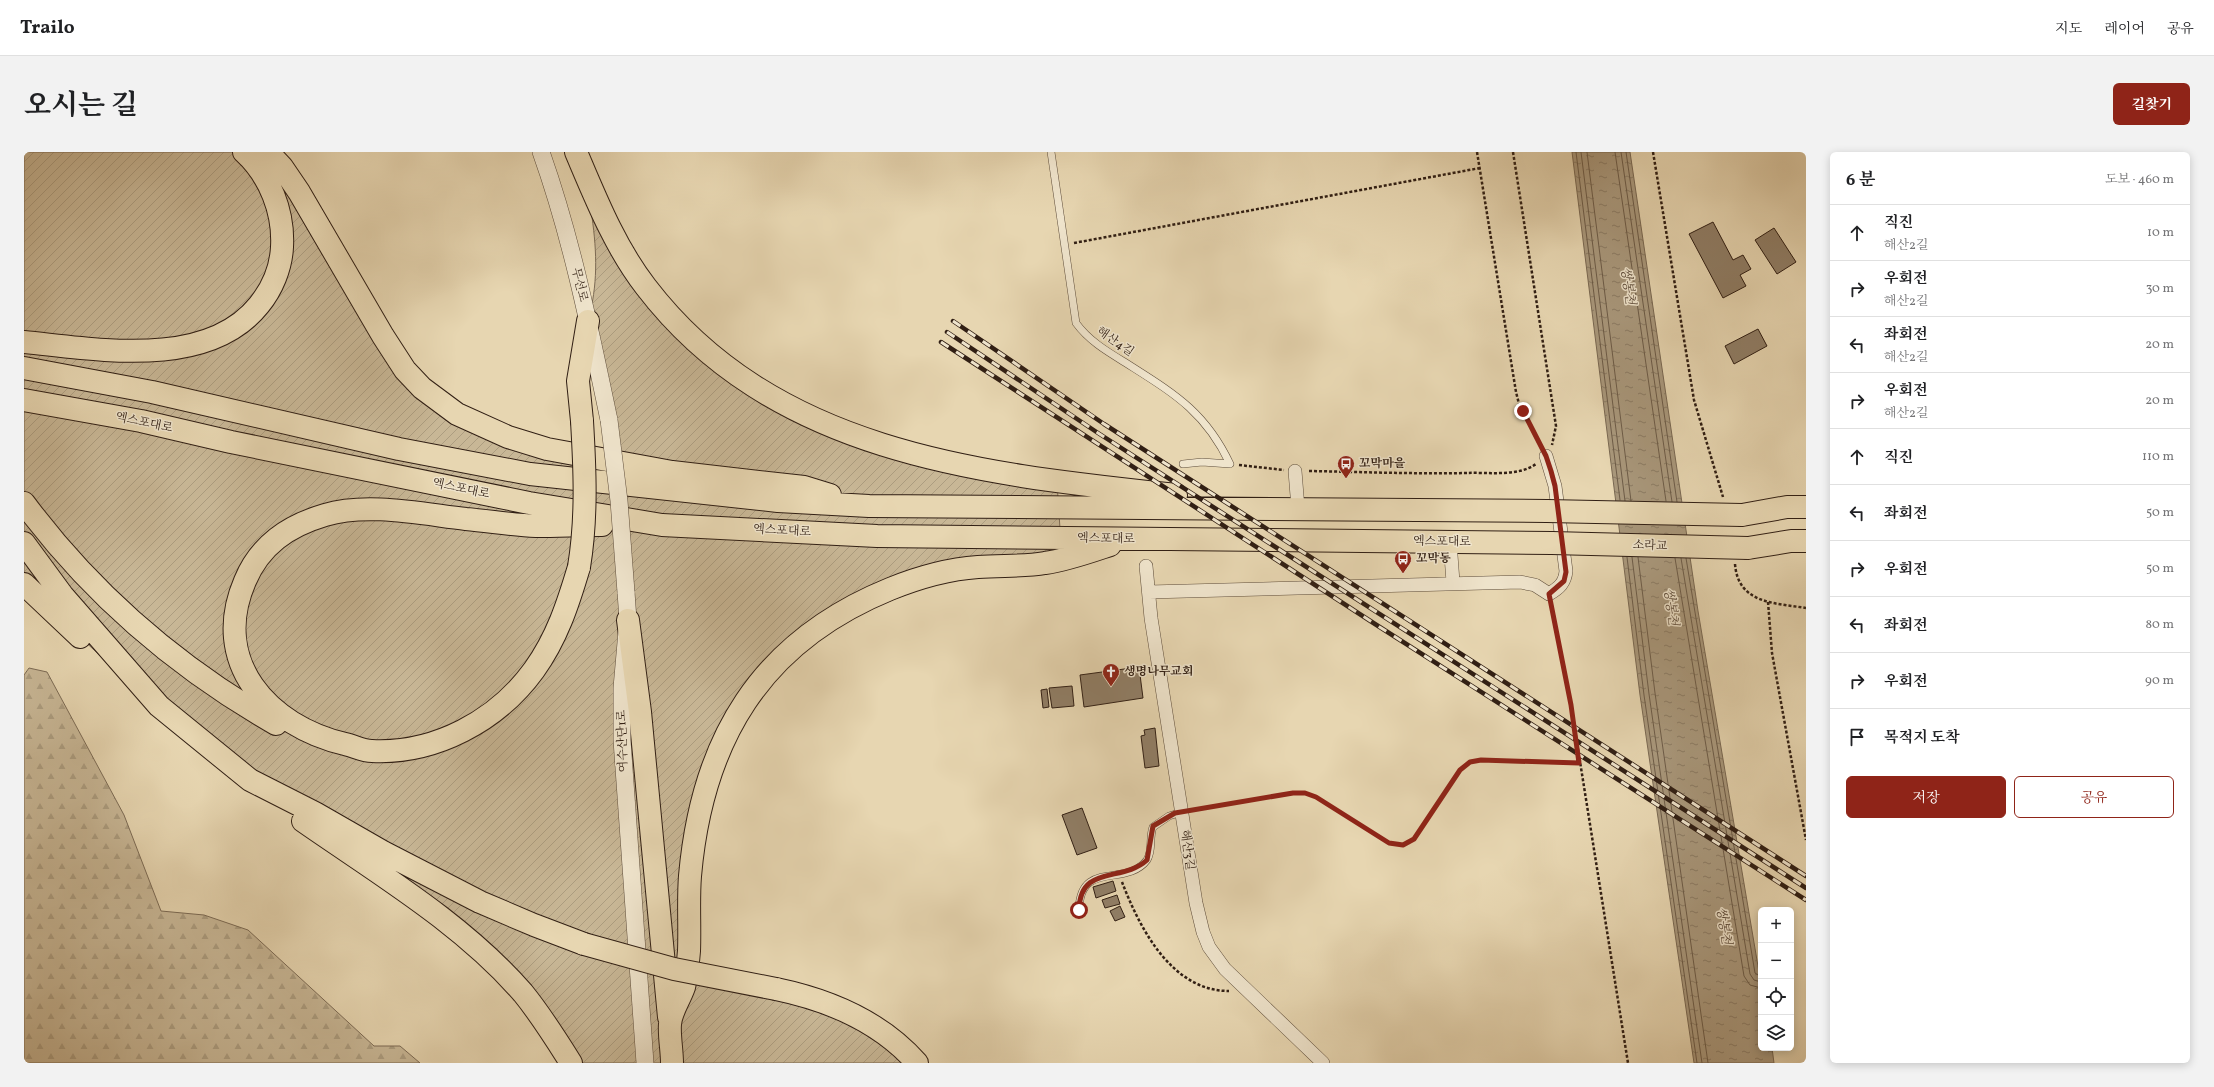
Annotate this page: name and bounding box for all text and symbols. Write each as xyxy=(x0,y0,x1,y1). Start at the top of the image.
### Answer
text: Trailo xyxy=(20,15,75,41)
text: 지도 xyxy=(2055,20,2082,39)
text: 레이어 xyxy=(2104,20,2145,39)
text: 공유 xyxy=(2167,20,2194,39)
button: 길찾기 xyxy=(2113,83,2190,125)
text: 오시는 길 xyxy=(24,87,138,126)
text: 6 분 xyxy=(1846,169,1875,192)
text: 도보 · 460 m xyxy=(2105,171,2174,189)
text: 직진 xyxy=(1884,213,1913,234)
icon: ahead xyxy=(1846,222,1868,244)
text: 10 m xyxy=(2147,224,2174,242)
text: 해산2길 xyxy=(1884,237,1929,255)
street label: 무선로 xyxy=(567,266,591,304)
water label: 쌍봉천 xyxy=(1615,266,1639,307)
text: 우회전 xyxy=(1884,269,1927,290)
icon: right xyxy=(1846,278,1868,300)
text: 30 m xyxy=(2146,280,2174,298)
text: 해산2길 xyxy=(1884,293,1929,311)
street label: 해산4길 xyxy=(1093,323,1137,361)
text: 좌회전 xyxy=(1884,325,1927,346)
icon: left xyxy=(1846,334,1868,356)
text: 20 m xyxy=(2145,336,2174,354)
text: 해산2길 xyxy=(1884,349,1929,367)
text: 우회전 xyxy=(1884,381,1927,402)
icon: right xyxy=(1846,390,1868,412)
text: 20 m xyxy=(2145,392,2174,410)
route end xyxy=(1514,402,1532,420)
text: 해산2길 xyxy=(1884,405,1929,423)
street label: 엑스포대로 xyxy=(114,409,174,437)
icon: ahead xyxy=(1846,446,1868,468)
text: 직진 xyxy=(1884,448,1913,469)
text: 110 m xyxy=(2142,448,2174,466)
bus stop icon: 꼬막마을 xyxy=(1336,454,1356,479)
place label: 꼬막마을 xyxy=(1359,456,1406,472)
street label: 엑스포대로 xyxy=(431,475,491,503)
icon: left xyxy=(1846,502,1868,524)
text: 좌회전 xyxy=(1884,504,1927,525)
text: 50 m xyxy=(2146,504,2174,522)
street label: 엑스포대로 xyxy=(753,521,812,541)
street label: 엑스포대로 xyxy=(1077,530,1136,548)
street label: 엑스포대로 xyxy=(1413,533,1472,551)
street label: 소라교 xyxy=(1632,537,1668,555)
bus stop icon: 꼬막동 xyxy=(1393,549,1413,574)
place label: 꼬막동 xyxy=(1416,551,1451,567)
icon: right xyxy=(1846,558,1868,580)
text: 우회전 xyxy=(1884,560,1927,581)
text: 50 m xyxy=(2146,560,2174,578)
water label: 쌍봉천 xyxy=(1658,587,1682,628)
icon: left xyxy=(1846,614,1868,636)
text: 좌회전 xyxy=(1884,616,1927,637)
text: 80 m xyxy=(2145,616,2174,634)
church icon: 생명나무교회 xyxy=(1101,662,1121,687)
place label: 생명나무교회 xyxy=(1124,664,1194,680)
icon: right xyxy=(1846,670,1868,692)
text: 우회전 xyxy=(1884,672,1927,693)
text: 90 m xyxy=(2145,672,2174,690)
street label: 여수산단1로 xyxy=(614,709,632,773)
icon: arrive xyxy=(1846,726,1868,748)
text: 목적지 도착 xyxy=(1884,728,1959,749)
button: 저장 xyxy=(1846,776,2006,818)
button: 공유 xyxy=(2014,776,2174,818)
street label: 해산3길 xyxy=(1176,829,1198,871)
route start xyxy=(1070,901,1088,919)
water label: 쌍봉천 xyxy=(1711,906,1735,947)
map controls xyxy=(1758,907,1794,1051)
button: + xyxy=(1758,907,1794,943)
button: − xyxy=(1758,943,1794,979)
button: locate xyxy=(1758,979,1794,1015)
button: layers xyxy=(1758,1015,1794,1051)

